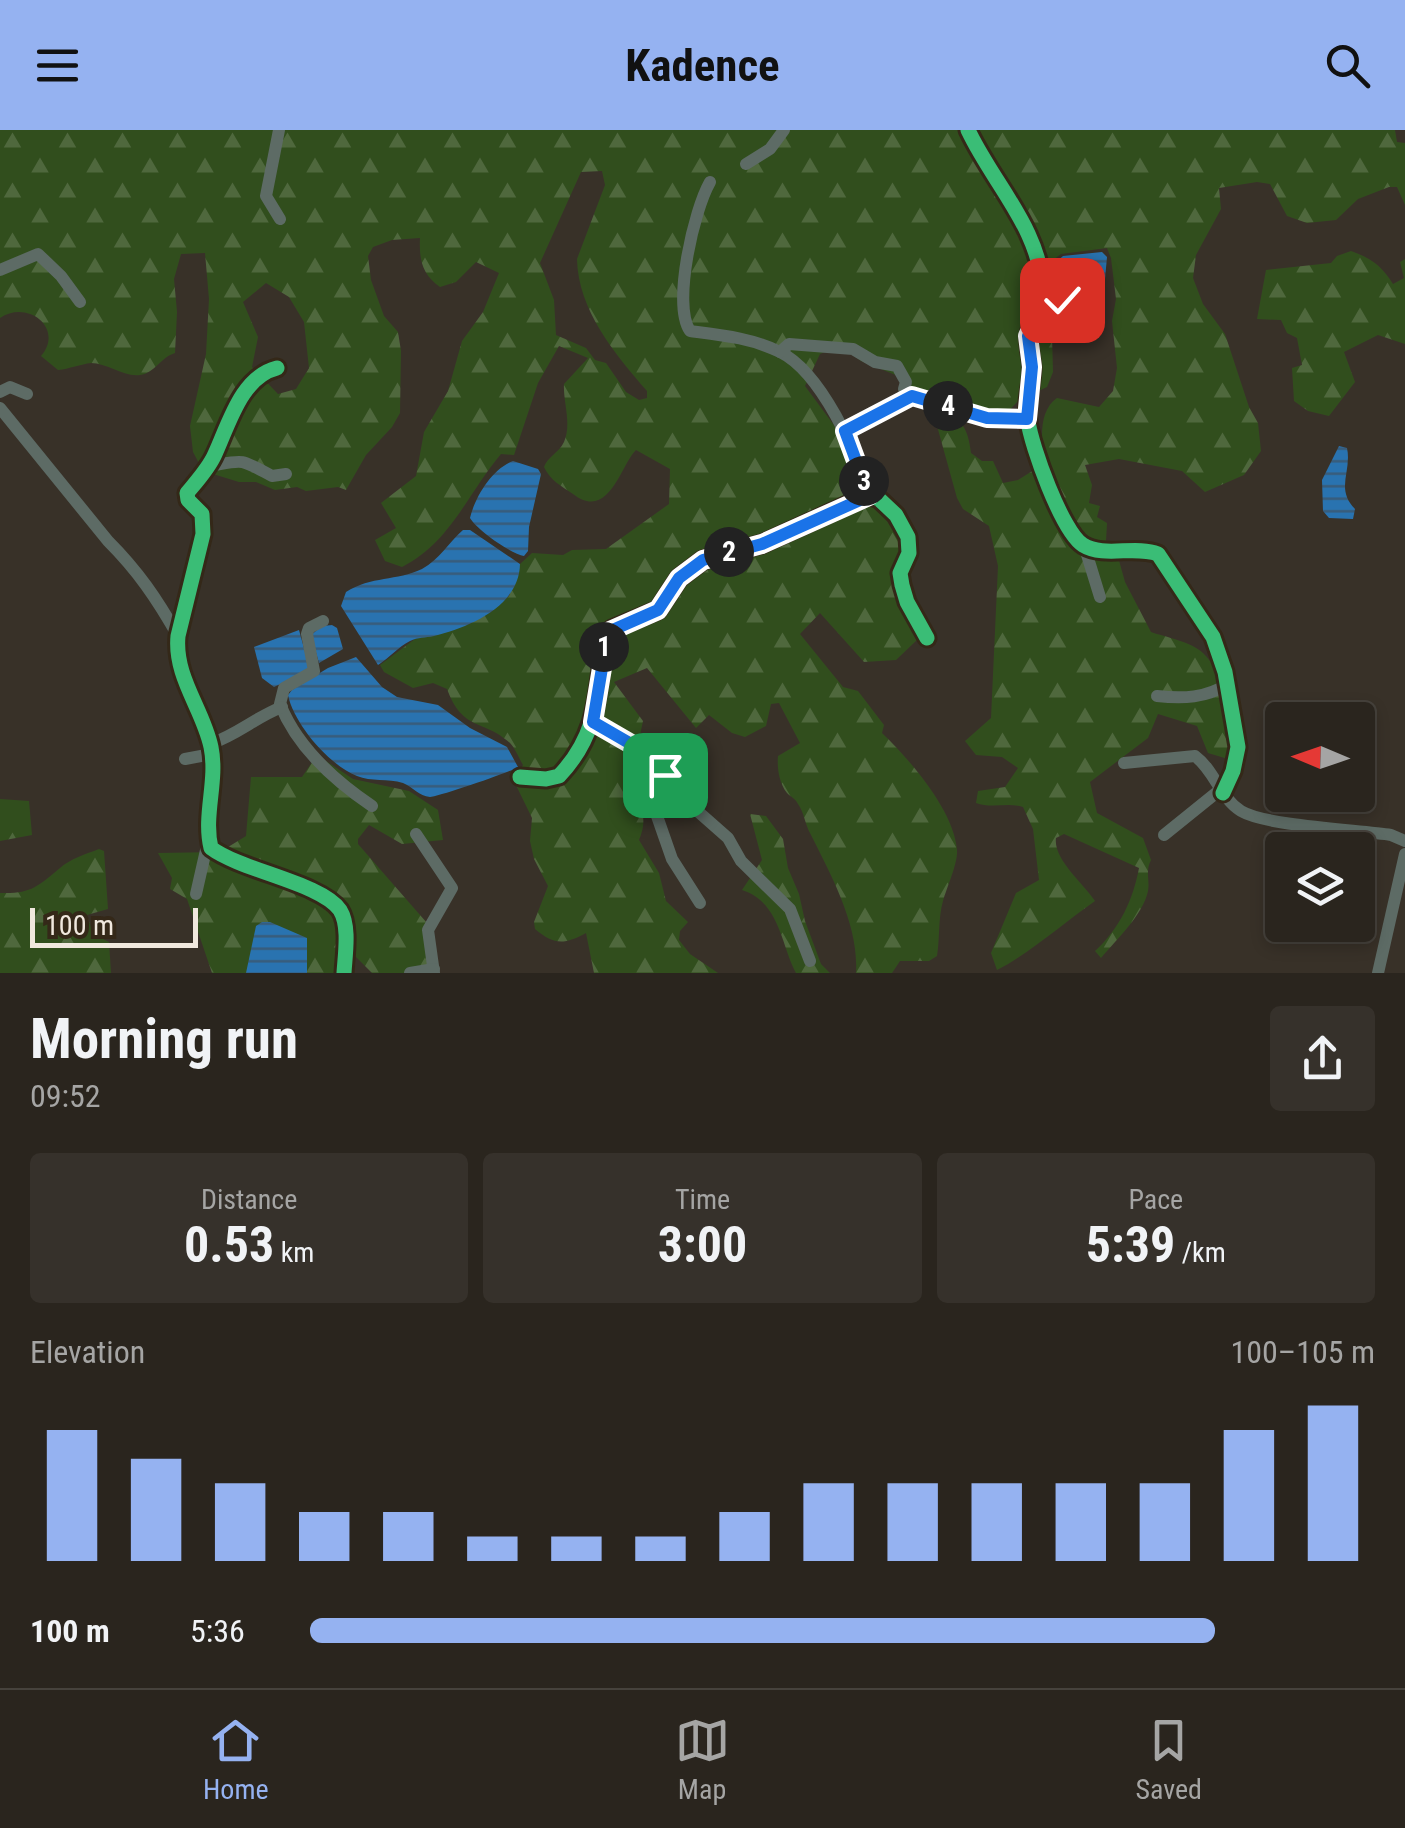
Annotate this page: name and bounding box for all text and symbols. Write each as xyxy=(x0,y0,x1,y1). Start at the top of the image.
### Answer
icon: menu xyxy=(30,38,85,93)
icon: search xyxy=(1320,38,1375,93)
text: Kadence xyxy=(625,39,780,92)
pin xyxy=(1020,258,1105,343)
icon: check xyxy=(1035,273,1090,328)
pin: 4 xyxy=(923,381,973,431)
text: 4 xyxy=(941,389,955,422)
pin: 3 xyxy=(839,456,889,506)
text: 3 xyxy=(857,464,871,497)
pin: 2 xyxy=(704,527,754,577)
text: 2 xyxy=(722,535,736,568)
pin: 1 xyxy=(579,622,629,672)
text: 1 xyxy=(597,630,611,663)
north arrow xyxy=(1265,702,1375,812)
map controls xyxy=(1265,702,1375,942)
pin xyxy=(623,733,708,818)
icon: arrive xyxy=(638,748,693,803)
button: layers xyxy=(1265,832,1375,942)
scale bar xyxy=(30,903,198,948)
text: 100 m xyxy=(45,909,114,942)
button: share xyxy=(1270,1006,1375,1111)
text: Morning run xyxy=(30,1007,298,1071)
text: 09:52 xyxy=(30,1077,101,1115)
text: Distance xyxy=(201,1183,297,1216)
text: Time xyxy=(675,1183,730,1216)
text: Pace xyxy=(1128,1183,1183,1216)
text: 0.53 xyxy=(184,1216,274,1274)
text: 3:00 xyxy=(658,1216,747,1274)
text: 5:39 xyxy=(1086,1216,1175,1274)
text: km xyxy=(274,1236,314,1269)
text: /km xyxy=(1175,1236,1226,1269)
text: Elevation xyxy=(30,1333,145,1371)
text: 100–105 m xyxy=(1230,1333,1375,1371)
text: 100 m xyxy=(30,1612,110,1650)
text: 5:36 xyxy=(190,1612,245,1650)
tab: Home xyxy=(203,1713,269,1806)
tab: Map xyxy=(675,1713,730,1806)
tab: Saved xyxy=(1135,1713,1202,1806)

